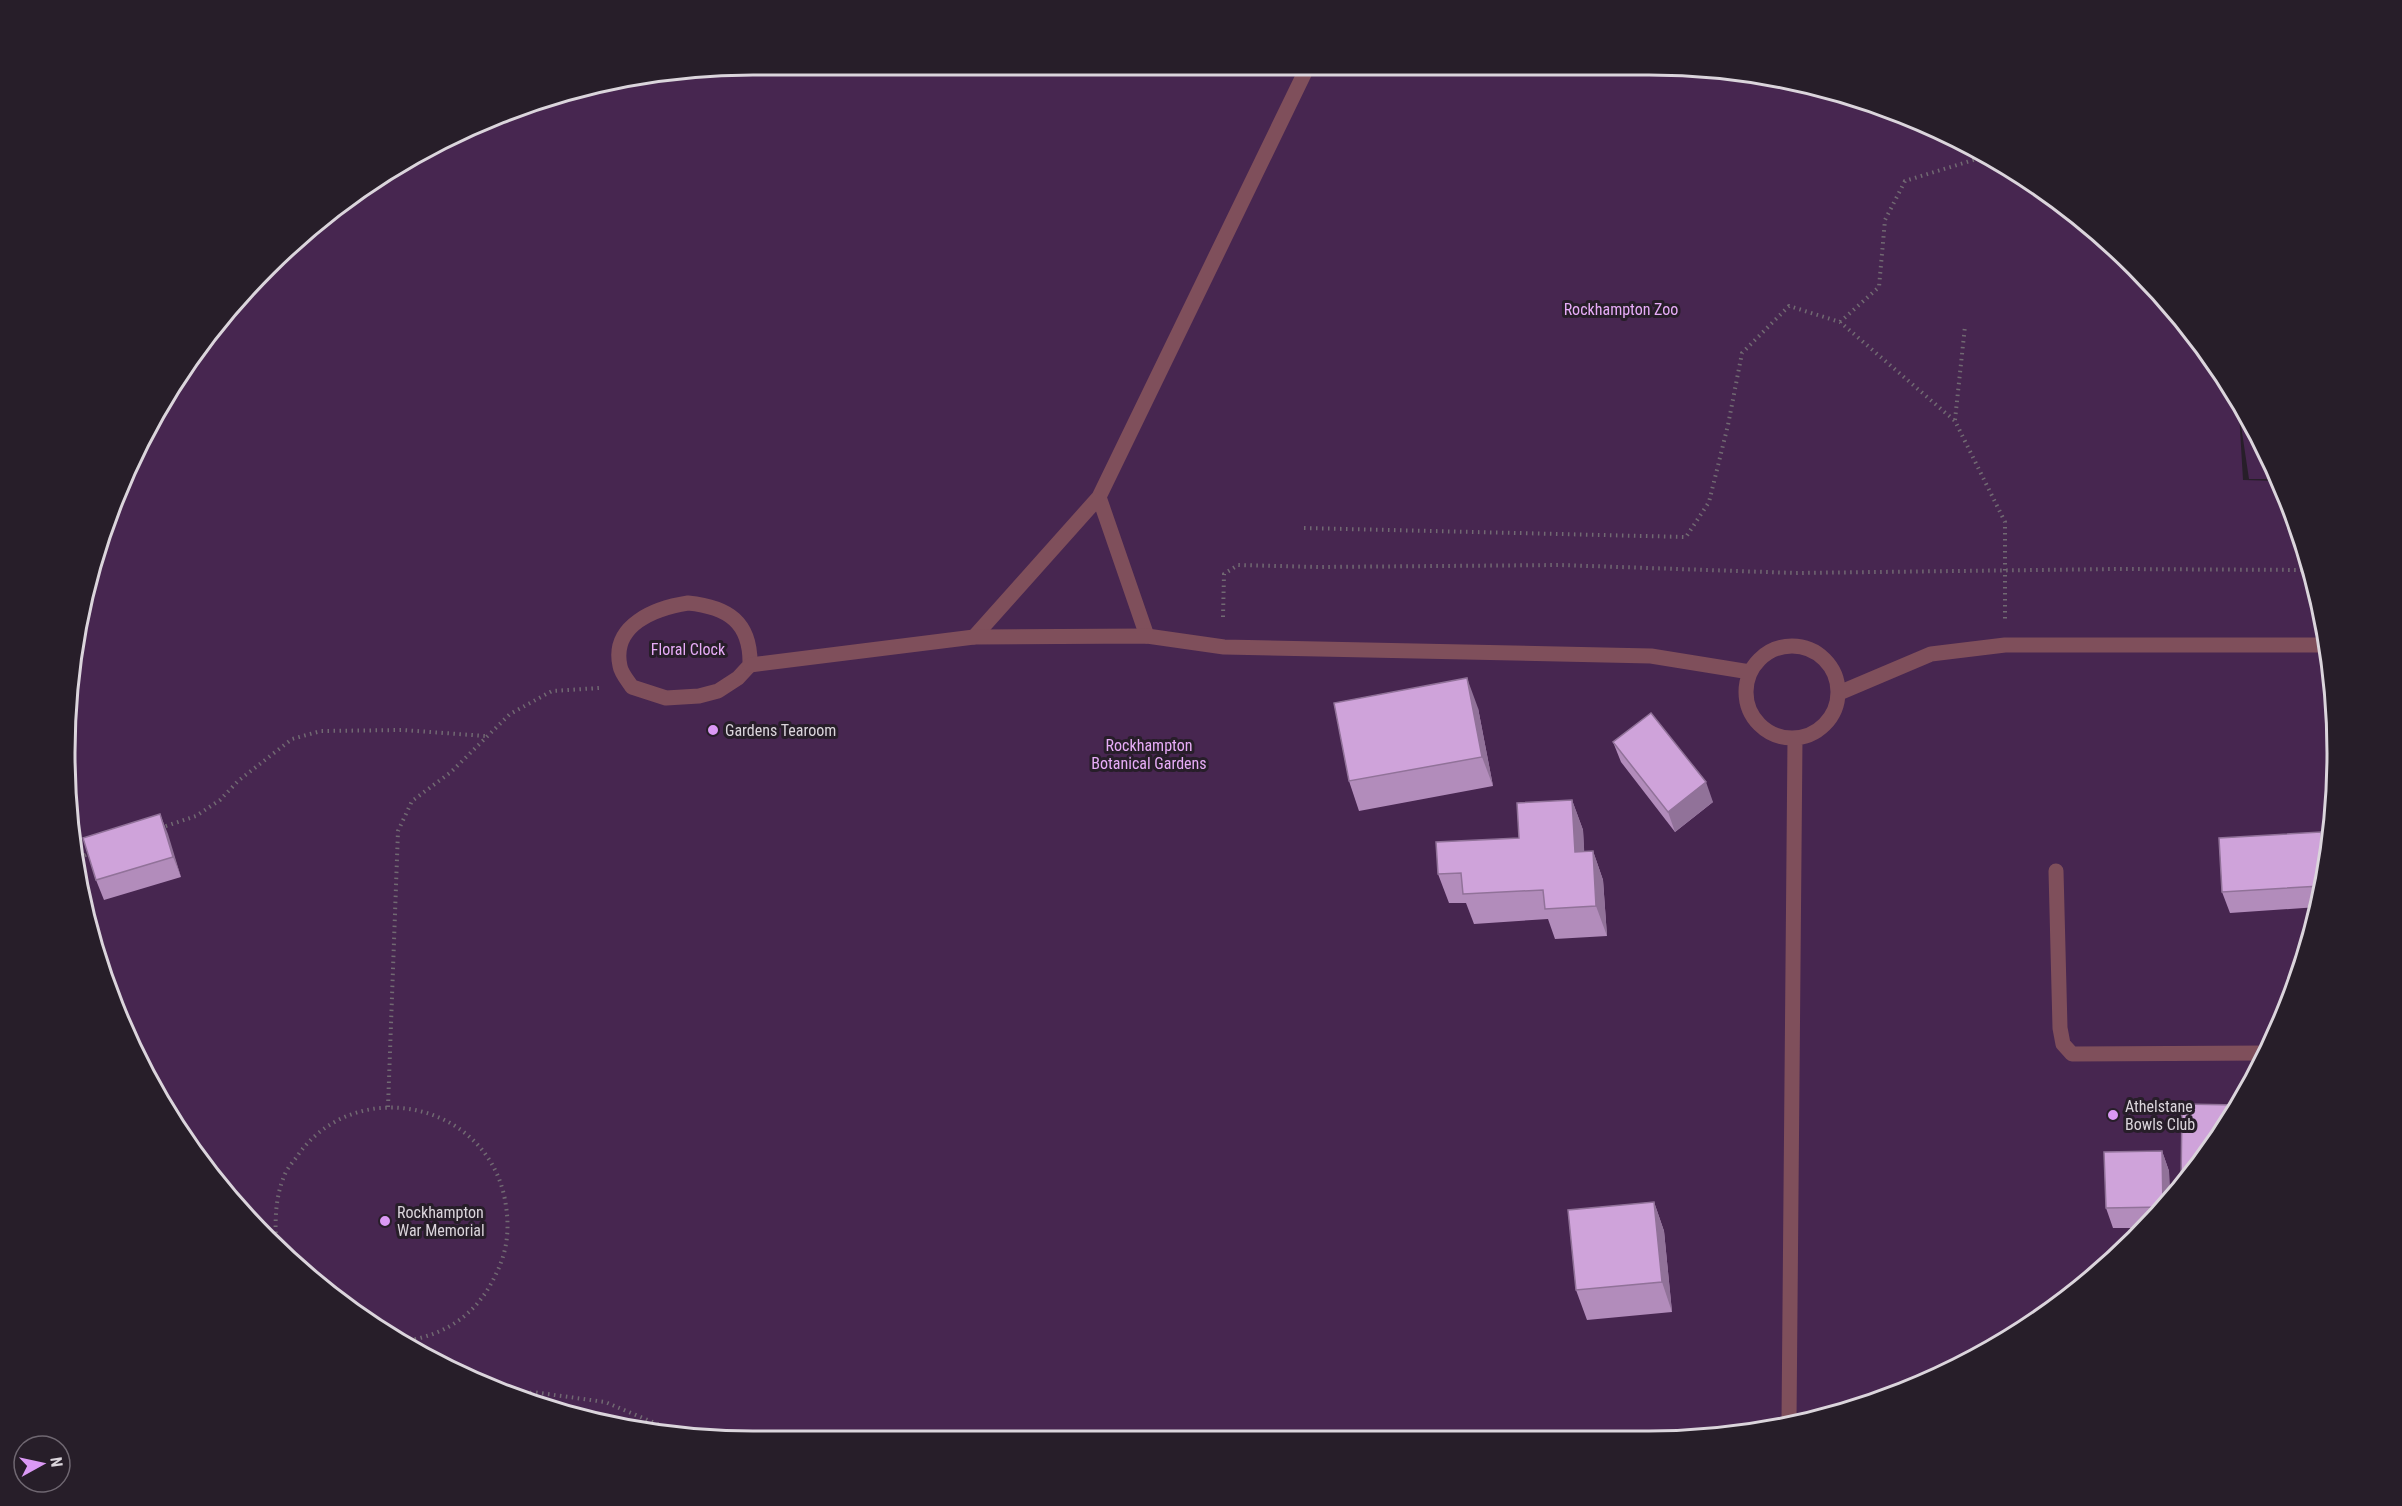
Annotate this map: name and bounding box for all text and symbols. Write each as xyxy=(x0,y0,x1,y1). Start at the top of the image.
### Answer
park label: Rockhampton Zoo xyxy=(1564,300,1678,319)
park label: Floral Clock xyxy=(651,640,726,659)
place label: Gardens Tearoom xyxy=(725,721,836,740)
marker: Gardens Tearoom xyxy=(706,723,720,737)
park label: Rockhampton Botanical Gardens xyxy=(1091,736,1207,773)
place label: Athelstane Bowls Club xyxy=(2125,1097,2195,1134)
marker: Athelstane Bowls Club xyxy=(2106,1108,2120,1122)
place label: Rockhampton War Memorial xyxy=(397,1203,485,1240)
marker: Rockhampton War Memorial xyxy=(378,1214,392,1228)
north arrow xyxy=(12,1434,72,1494)
text: N xyxy=(46,1456,66,1468)

